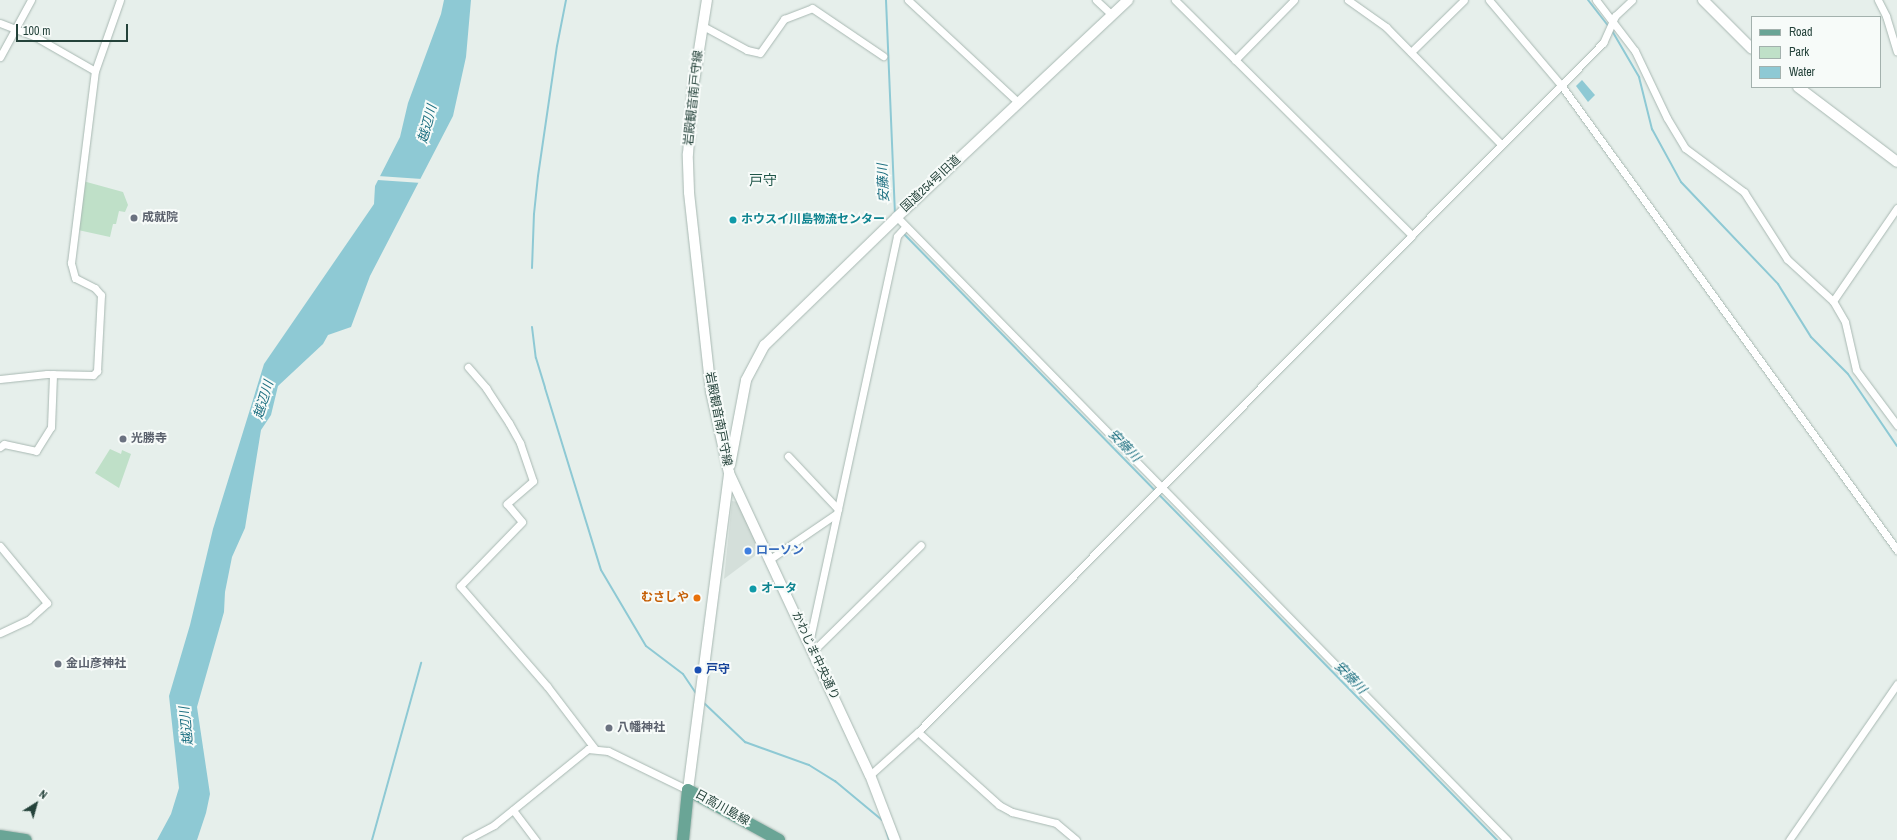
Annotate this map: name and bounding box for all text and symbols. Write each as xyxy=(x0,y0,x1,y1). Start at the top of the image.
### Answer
scale bar xyxy=(18,16,130,42)
legend xyxy=(1751,16,1881,88)
text: 100 m xyxy=(23,23,50,39)
text: Road xyxy=(1789,24,1813,40)
text: Park xyxy=(1789,44,1809,60)
street label: 岩殿観音南戸守線 xyxy=(682,50,706,146)
text: Water xyxy=(1789,64,1815,80)
water label: 越辺川 xyxy=(415,103,441,145)
street label: 国道254号旧道 xyxy=(898,153,964,215)
water label: 安藤川 xyxy=(875,163,893,203)
district label: 戸守 xyxy=(749,172,777,188)
place label: 成就院 xyxy=(142,211,178,225)
marker: 成就院 xyxy=(129,213,139,223)
place label: ホウスイ川島物流センター xyxy=(741,213,885,227)
marker: ホウスイ川島物流センター xyxy=(728,215,738,225)
street label: 岩殿観音南戸守線 xyxy=(702,371,734,467)
water label: 越辺川 xyxy=(251,379,277,421)
water label: 安藤川 xyxy=(1105,427,1143,465)
place label: 光勝寺 xyxy=(131,432,167,446)
marker: 光勝寺 xyxy=(118,434,128,444)
place label: ローソン xyxy=(756,544,804,558)
marker: ローソン xyxy=(743,546,753,556)
place label: オータ xyxy=(761,582,797,596)
marker: オータ xyxy=(748,584,758,594)
place label: むさしや xyxy=(641,591,689,605)
marker: むさしや xyxy=(692,593,702,603)
street label: かわじま中央通り xyxy=(788,609,842,703)
place label: 金山彦神社 xyxy=(66,657,126,671)
marker: 金山彦神社 xyxy=(53,659,63,669)
water label: 安藤川 xyxy=(1331,659,1369,697)
place label: 戸守 xyxy=(706,663,730,677)
marker: 戸守 xyxy=(693,665,703,675)
water label: 越辺川 xyxy=(177,706,197,746)
place label: 八幡神社 xyxy=(617,721,665,735)
marker: 八幡神社 xyxy=(604,723,614,733)
north arrow xyxy=(16,784,56,824)
text: N xyxy=(36,787,50,802)
street label: 日高川島線 xyxy=(692,787,752,829)

